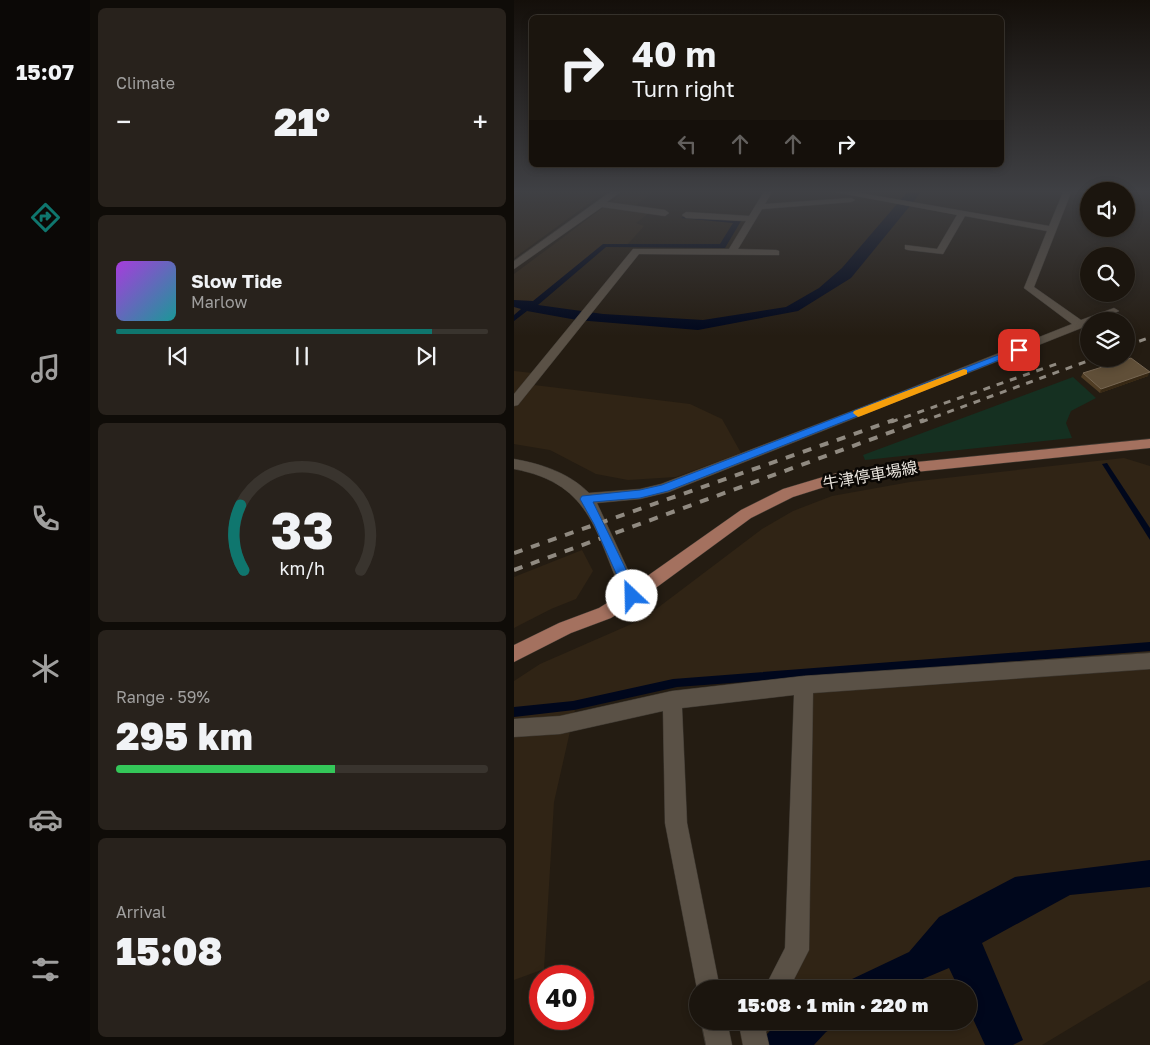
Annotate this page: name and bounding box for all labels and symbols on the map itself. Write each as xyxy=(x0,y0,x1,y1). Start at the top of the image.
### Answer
pin xyxy=(998,329,1040,371)
street label: 牛津停車場線 xyxy=(821,457,919,493)
position arrow xyxy=(605,569,657,621)
speed limit sign: 40 xyxy=(529,965,594,1030)

